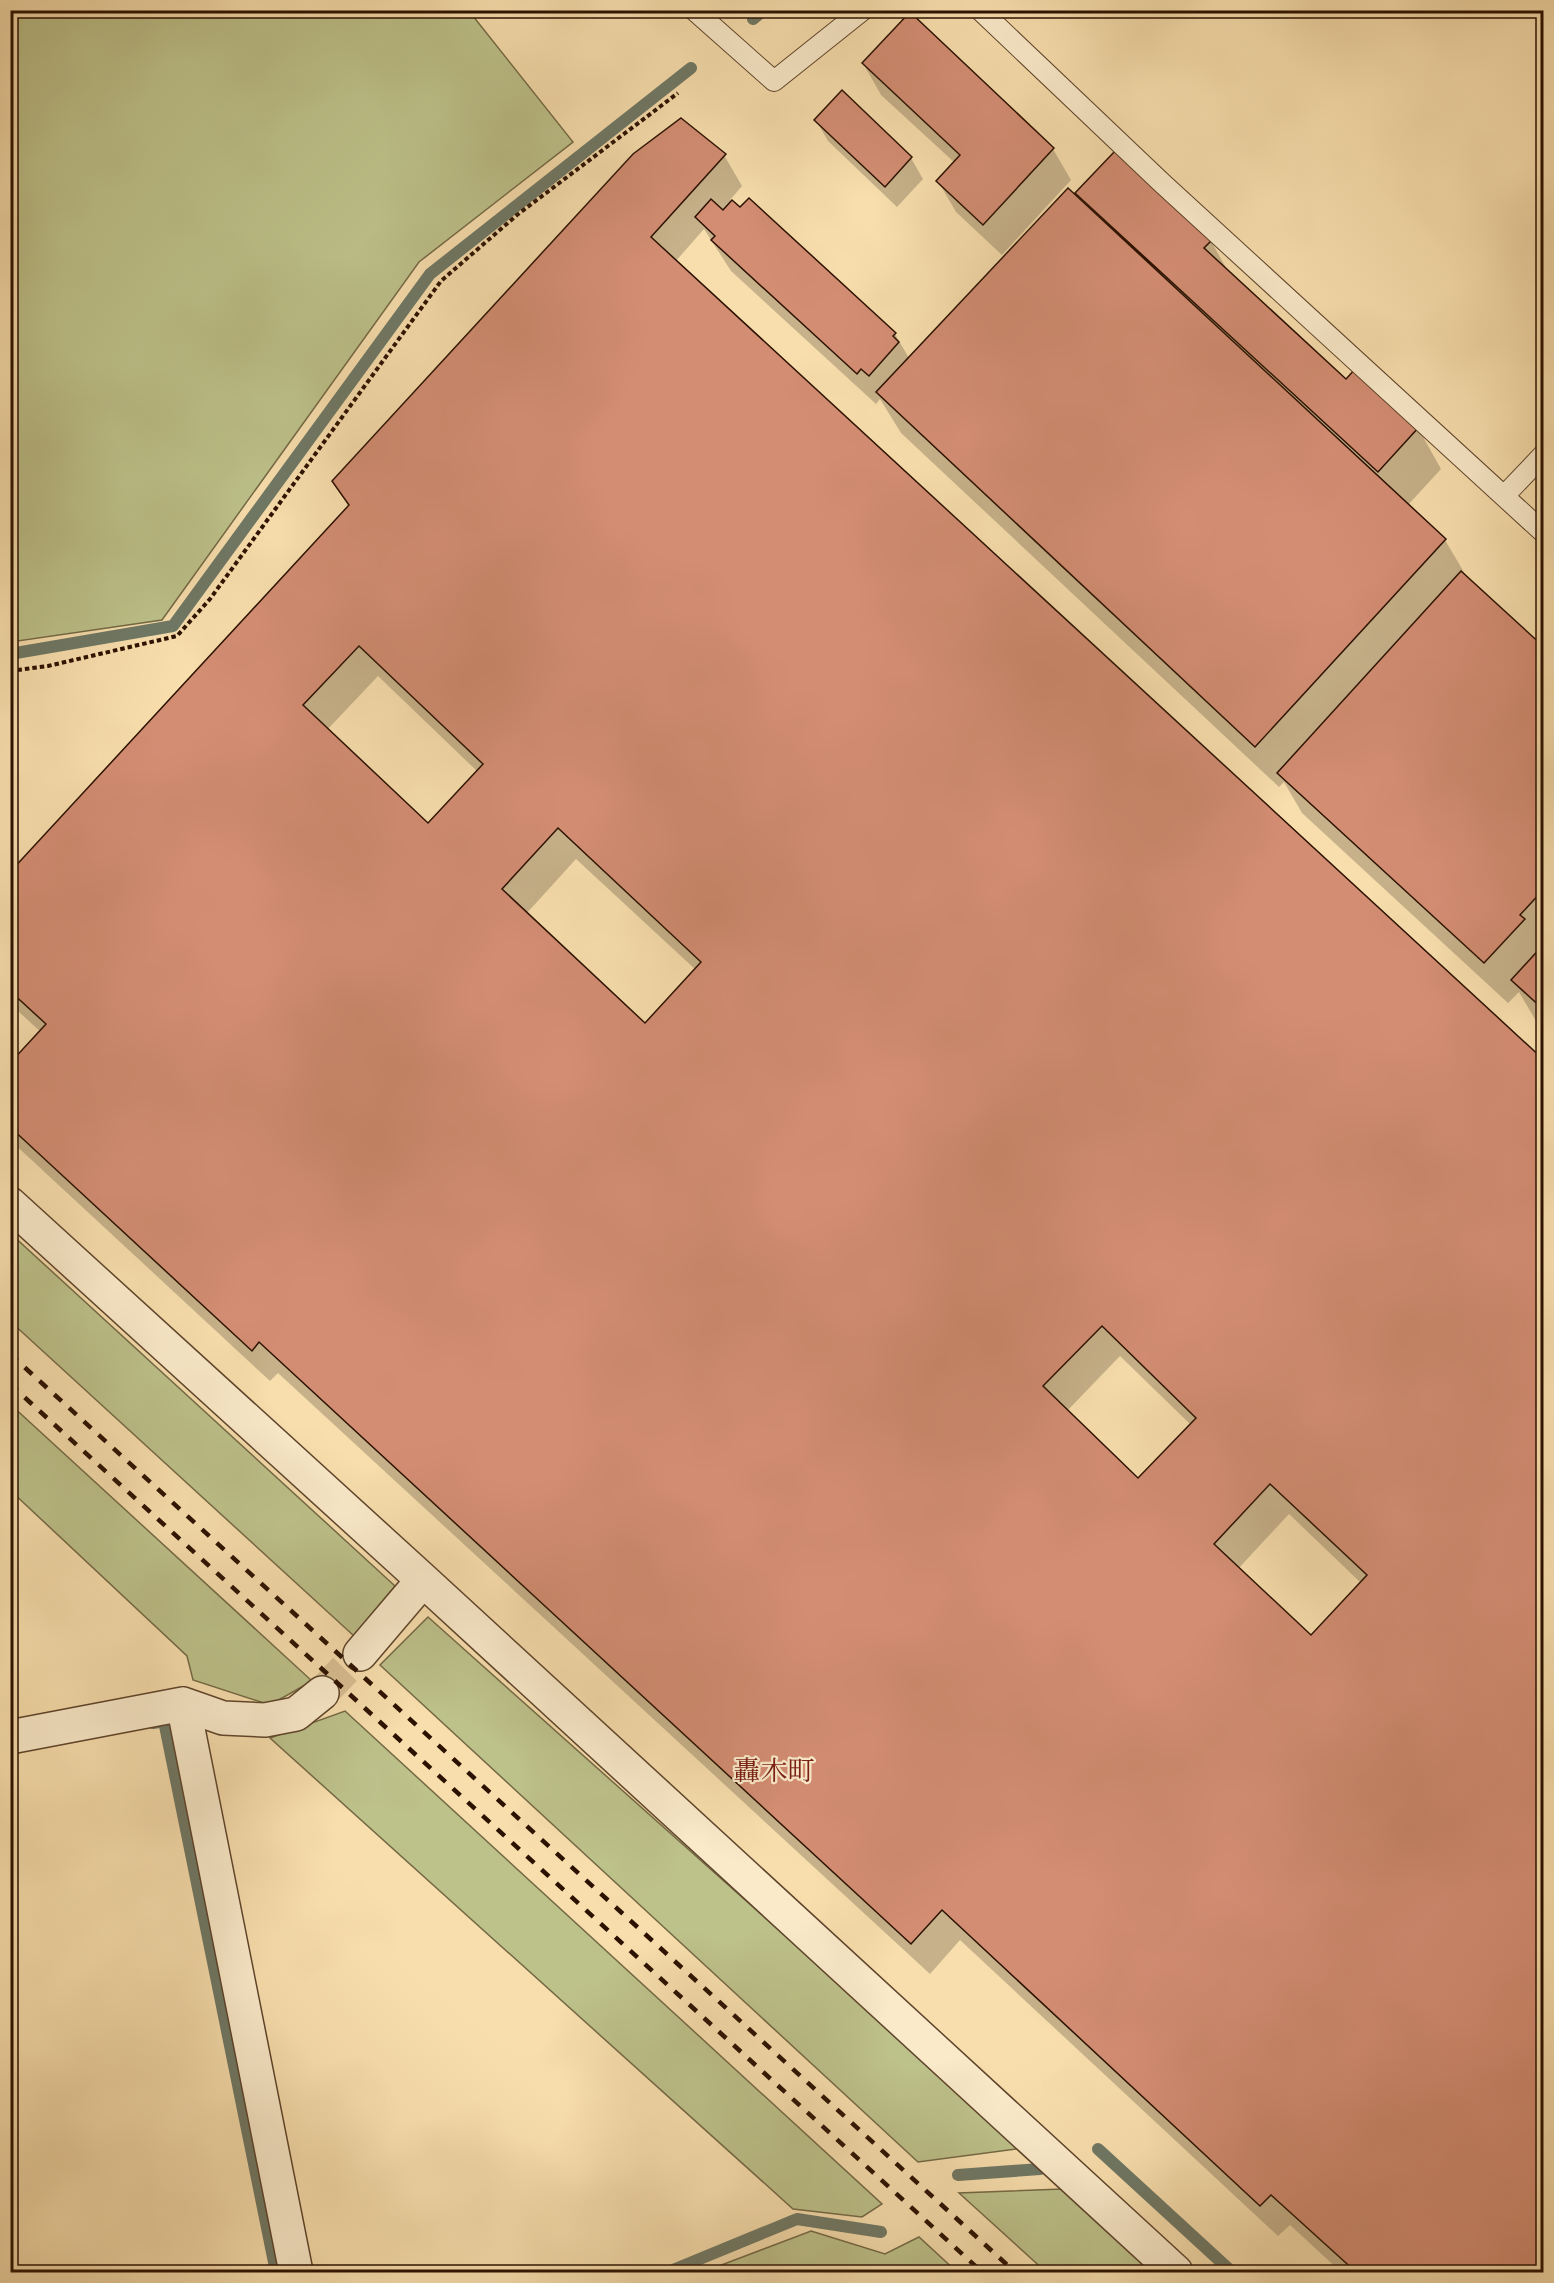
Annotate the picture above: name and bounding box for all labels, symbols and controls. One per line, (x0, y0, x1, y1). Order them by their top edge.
district label: 轟木町 (734, 1754, 815, 1787)

